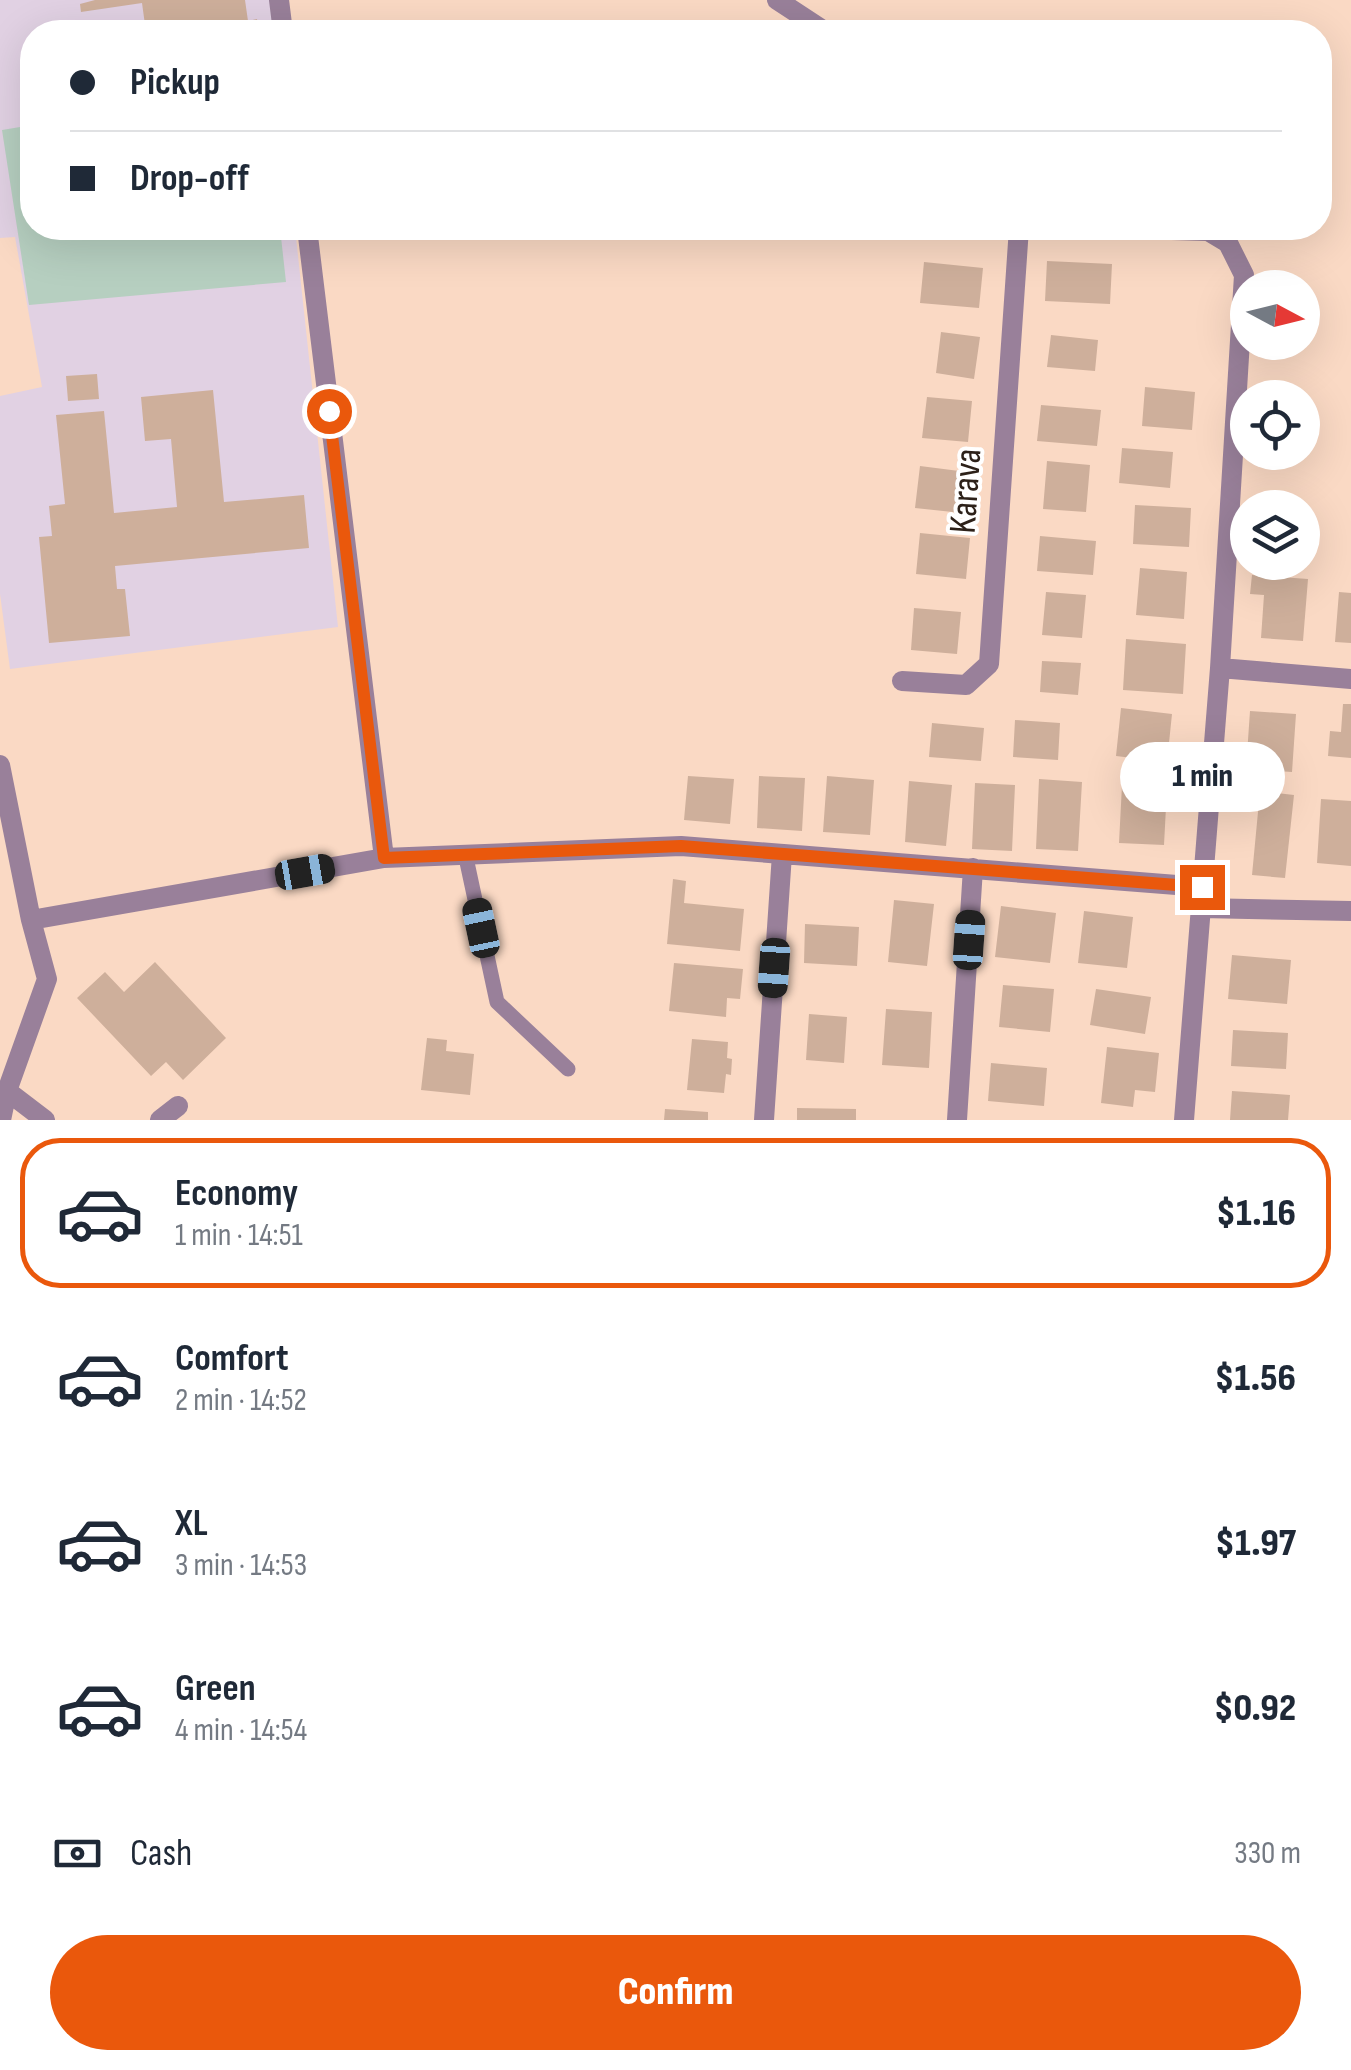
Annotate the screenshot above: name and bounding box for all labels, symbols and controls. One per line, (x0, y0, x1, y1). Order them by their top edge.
text: Pickup (130, 60, 220, 105)
text: Drop-off (130, 156, 249, 201)
north arrow (1230, 270, 1320, 360)
map controls (1230, 270, 1320, 580)
button: locate (1230, 380, 1320, 470)
route start (307, 389, 352, 434)
street label: Karava (941, 447, 991, 535)
button: layers (1230, 490, 1320, 580)
callout: 1 min (1120, 742, 1284, 812)
text: 1 min (1172, 757, 1233, 796)
car (273, 852, 337, 892)
route end (1180, 865, 1225, 910)
car (460, 896, 502, 960)
car (952, 909, 986, 971)
car (757, 937, 791, 999)
icon: car (55, 1168, 145, 1258)
text: Economy (175, 1171, 298, 1216)
text: $1.16 (1216, 1191, 1296, 1236)
text: 1 min · 14:51 (175, 1216, 303, 1255)
icon: car (55, 1333, 145, 1423)
text: Comfort (175, 1336, 289, 1381)
text: $1.56 (1215, 1356, 1296, 1401)
text: 2 min · 14:52 (175, 1381, 307, 1420)
icon: car (55, 1498, 145, 1588)
text: XL (175, 1501, 208, 1546)
text: $1.97 (1215, 1521, 1296, 1566)
text: 3 min · 14:53 (175, 1546, 307, 1585)
icon: car (55, 1663, 145, 1753)
text: Green (175, 1666, 256, 1711)
text: $0.92 (1214, 1686, 1296, 1731)
text: 4 min · 14:54 (175, 1711, 307, 1750)
icon: cash (50, 1826, 105, 1881)
text: Cash (130, 1831, 192, 1876)
text: 330 m (1234, 1834, 1301, 1873)
button: Confirm (50, 1935, 1301, 2050)

